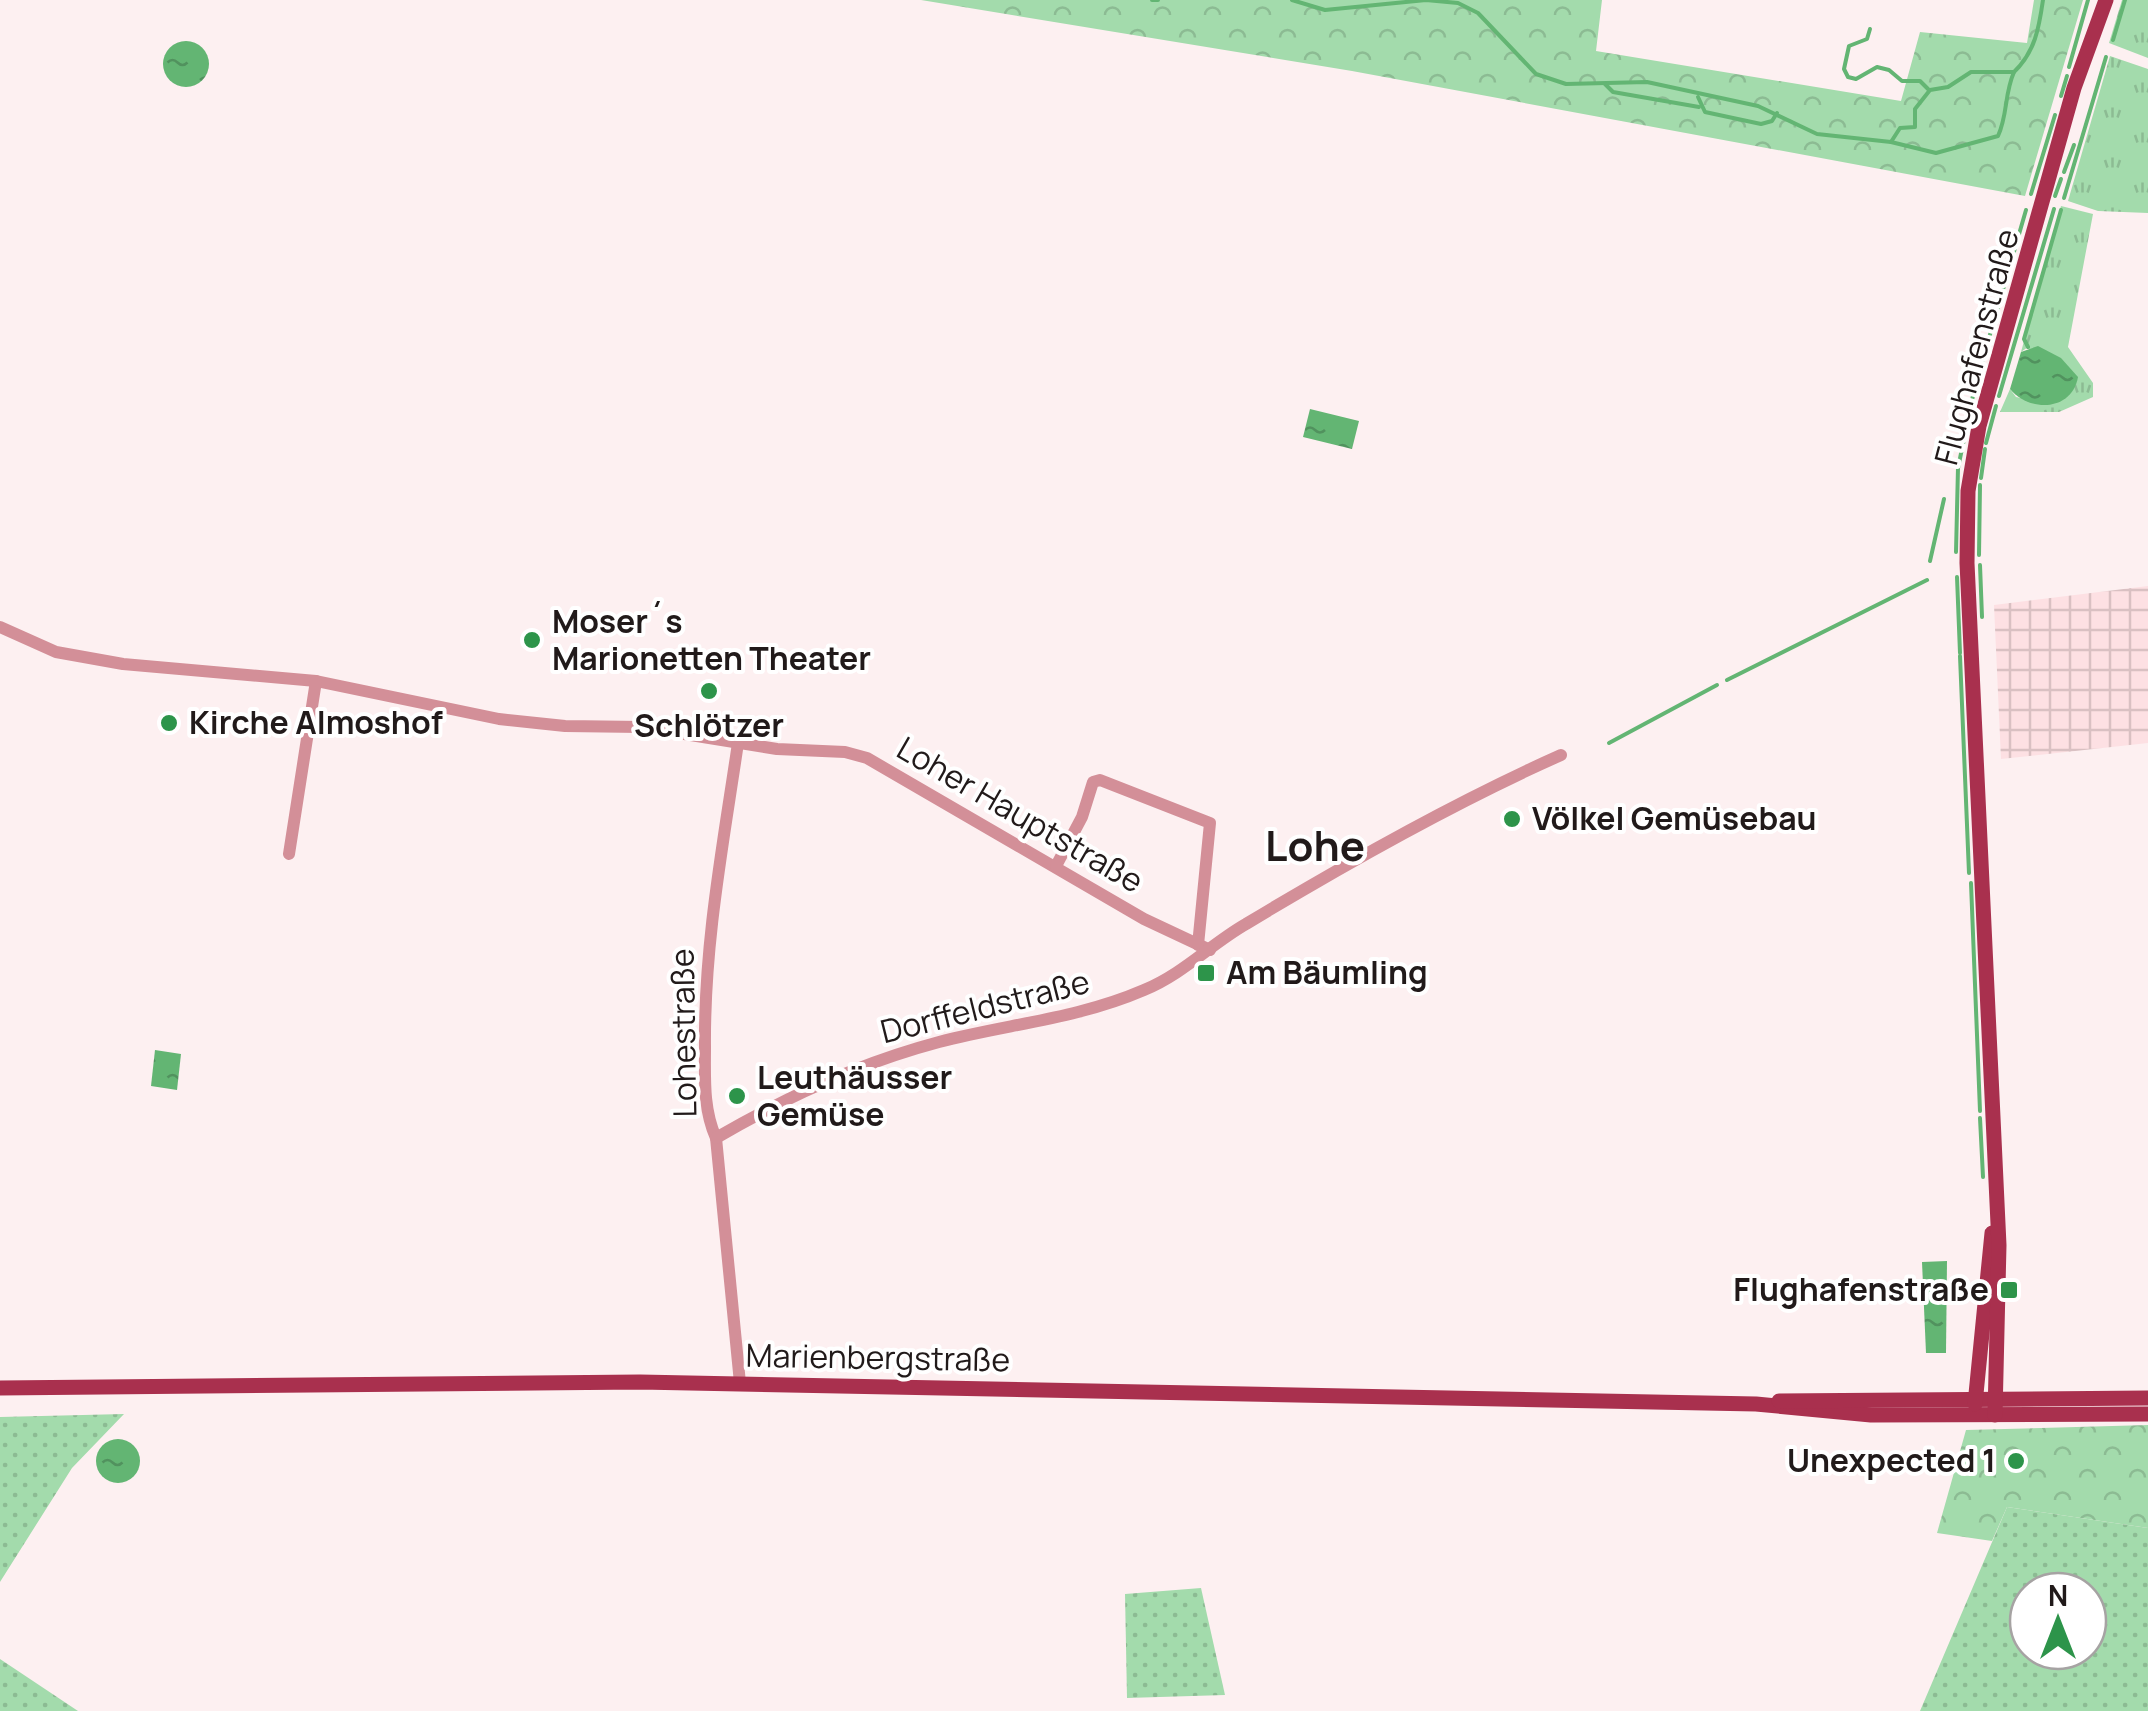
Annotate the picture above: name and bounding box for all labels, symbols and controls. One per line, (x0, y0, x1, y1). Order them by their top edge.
street label: Flughafenstraße (1923, 224, 2029, 470)
place label: Moser´s Marionetten Theater (552, 599, 871, 680)
marker: Moser´s Marionetten Theater (521, 629, 543, 651)
marker: Schlötzer (698, 680, 720, 702)
place label: Kirche Almoshof (189, 700, 443, 744)
place label: Schlötzer (634, 703, 784, 747)
marker: Kirche Almoshof (158, 712, 180, 734)
street label: Loher Hauptstraße (889, 726, 1152, 903)
place label: Völkel Gemüsebau (1532, 796, 1817, 840)
marker: Völkel Gemüsebau (1501, 808, 1523, 830)
district label: Lohe (1265, 816, 1365, 874)
street label: Lohestraße (660, 948, 706, 1118)
place label: Am Bäumling (1226, 950, 1428, 994)
street label: Dorffeldstraße (876, 959, 1094, 1053)
marker: Am Bäumling (1195, 962, 1217, 984)
place label: Leuthäusser Gemüse (757, 1055, 952, 1136)
marker: Leuthäusser Gemüse (726, 1085, 748, 1107)
place label: Flughafenstraße (1733, 1267, 1989, 1311)
marker: Flughafenstraße (1998, 1279, 2020, 1301)
street label: Marienbergstraße (745, 1333, 1011, 1381)
place label: Unexpected 1 (1787, 1438, 1996, 1482)
marker: Unexpected 1 (2005, 1450, 2027, 1472)
north arrow (2008, 1571, 2108, 1671)
text: N (2048, 1576, 2068, 1614)

